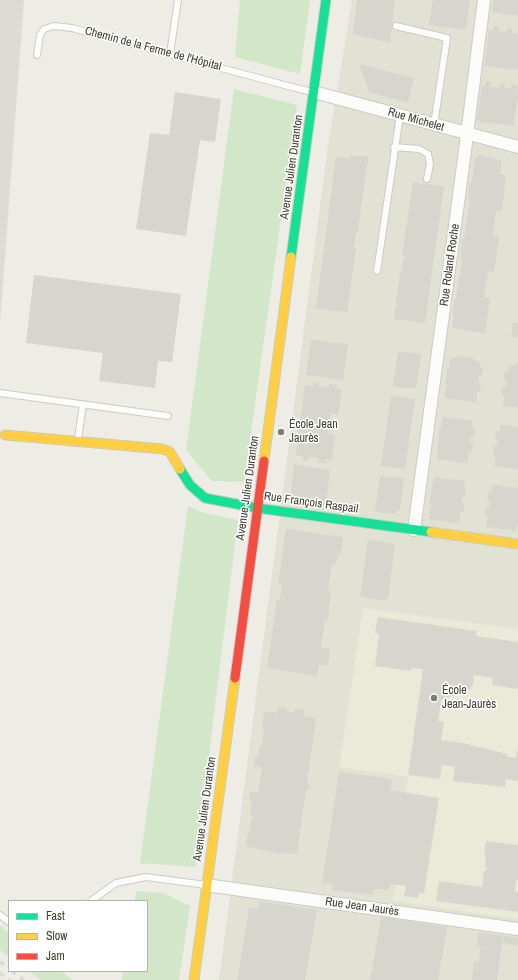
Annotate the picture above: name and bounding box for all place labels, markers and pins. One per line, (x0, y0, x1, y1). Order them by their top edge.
place label: École Jean Jaurès (289, 418, 338, 446)
marker: École Jean Jaurès (276, 427, 286, 437)
place label: École Jean-Jaurès (442, 684, 496, 712)
marker: École Jean-Jaurès (429, 693, 439, 703)

